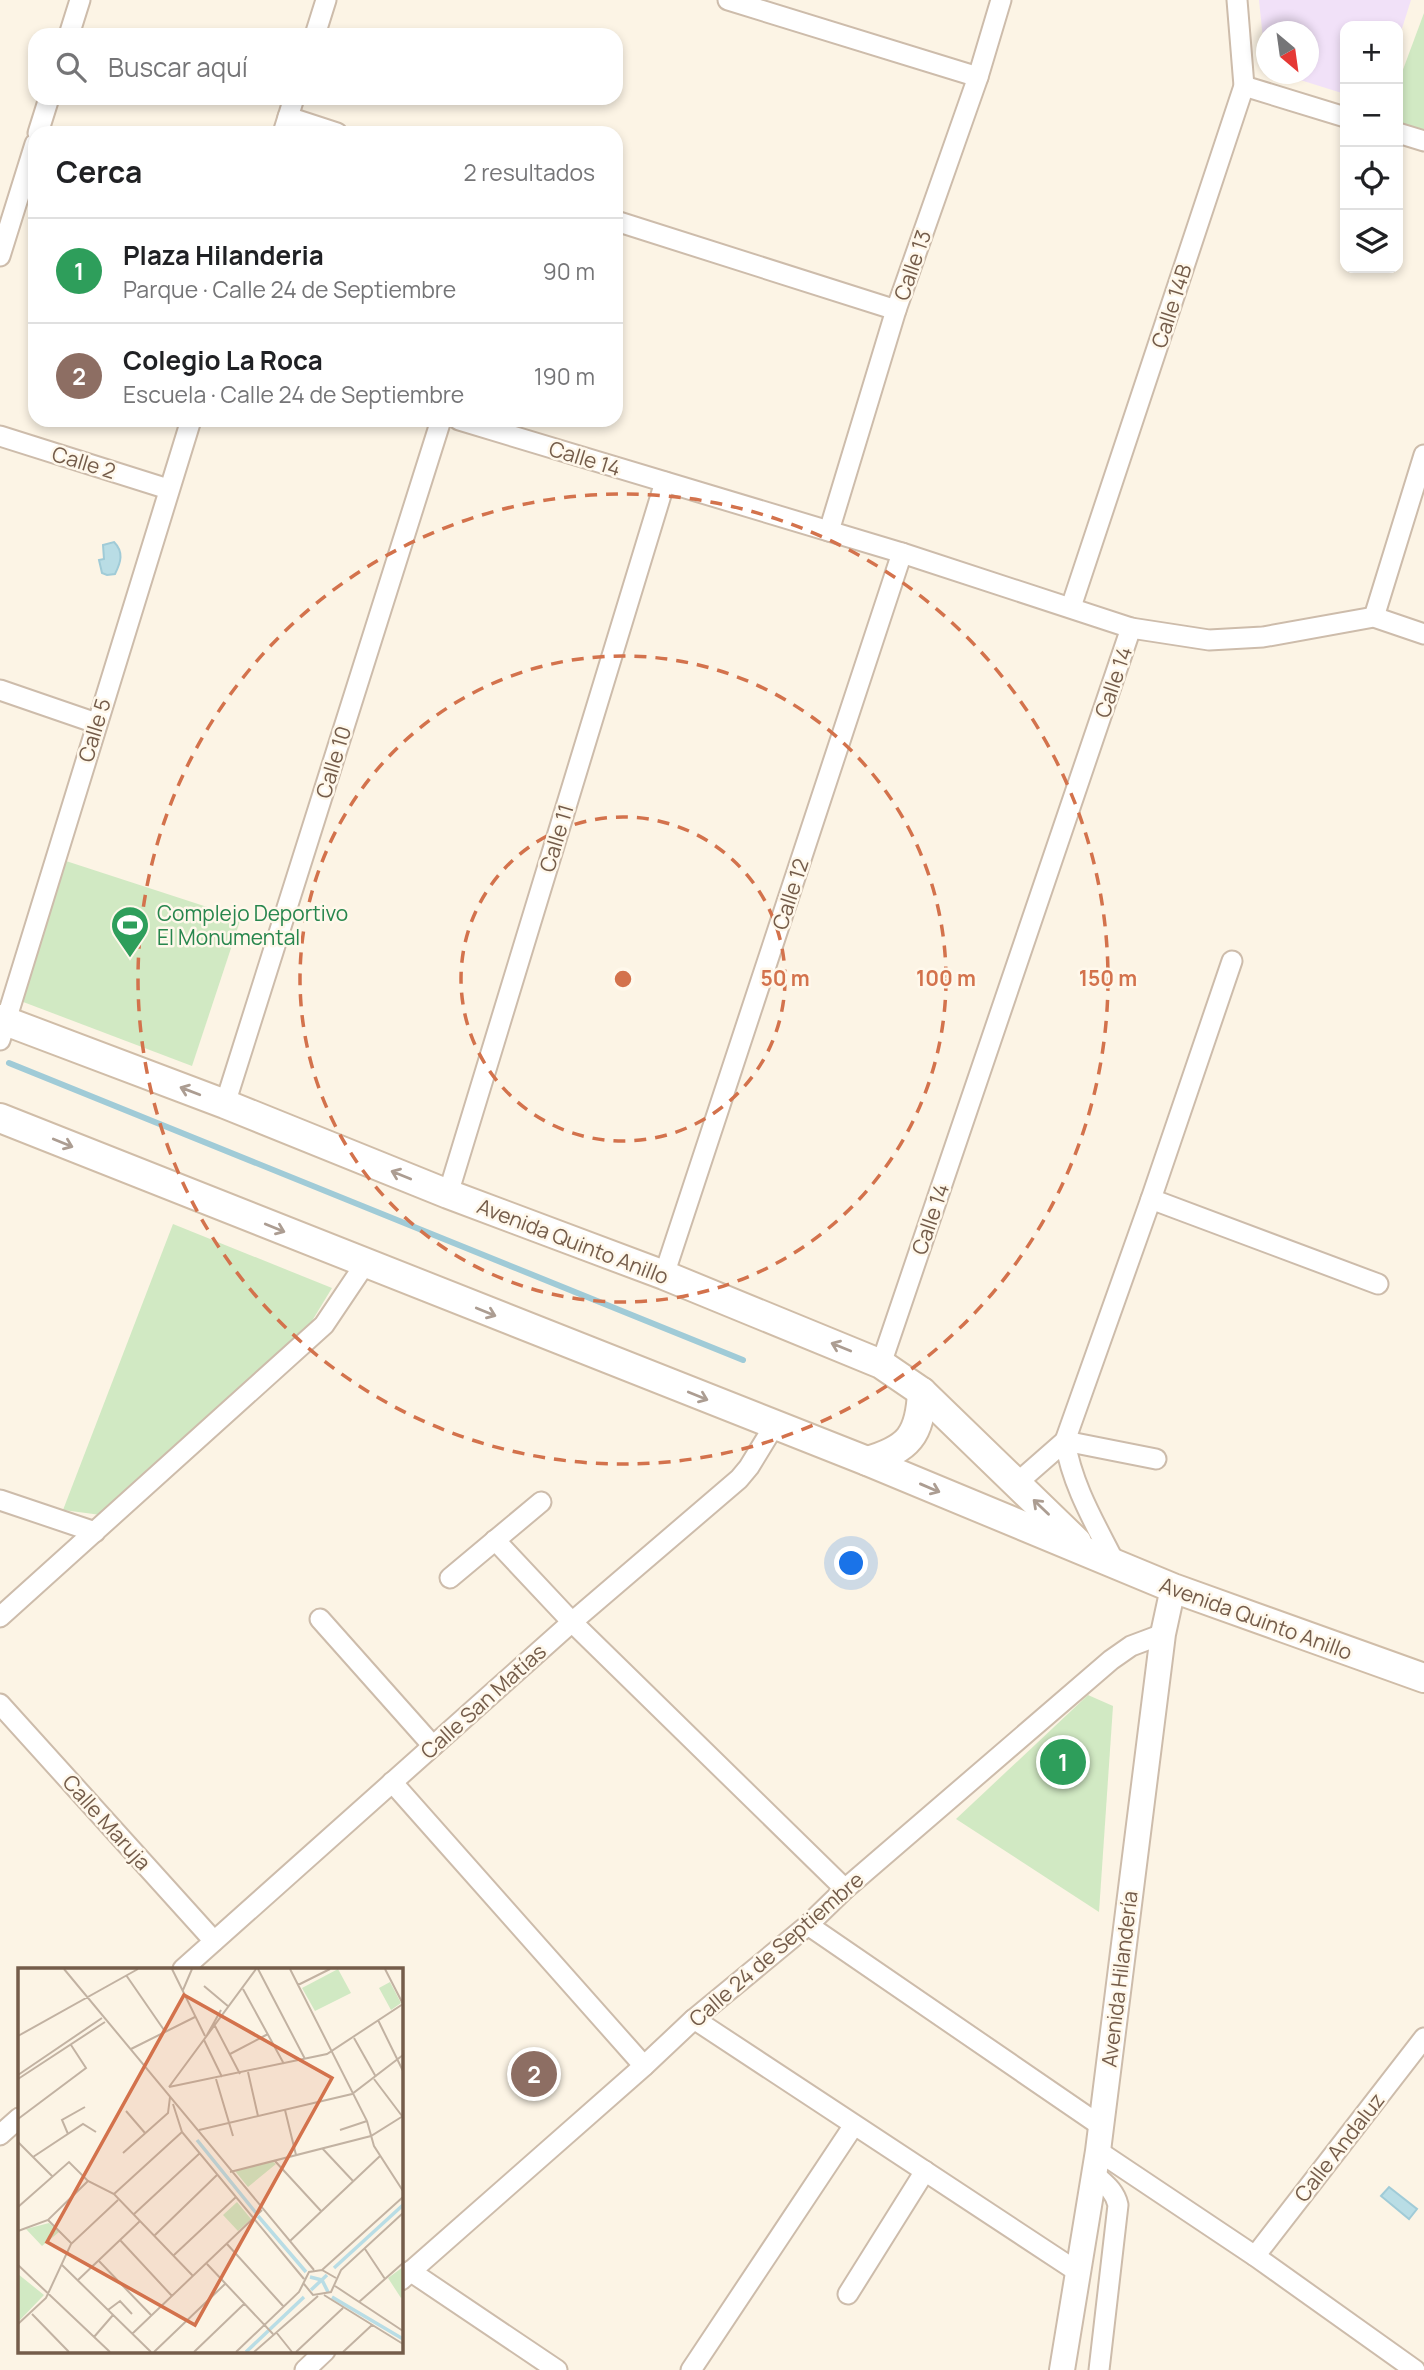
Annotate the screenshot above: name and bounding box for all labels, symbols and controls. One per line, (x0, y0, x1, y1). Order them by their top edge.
north arrow (1256, 21, 1319, 84)
map controls (1340, 21, 1403, 273)
button: + (1340, 21, 1403, 84)
search box (28, 28, 623, 105)
icon: search (52, 48, 90, 86)
text: Buscar aquí (108, 49, 248, 85)
button: − (1340, 84, 1403, 147)
button: locate (1340, 147, 1403, 210)
text: Cerca (56, 151, 142, 192)
text: 2 resultados (463, 156, 595, 188)
button: layers (1340, 210, 1403, 273)
street label: Calle 13 (887, 226, 937, 304)
text: Plaza Hilanderia (123, 237, 324, 273)
text: 1 (74, 255, 84, 287)
text: 90 m (543, 255, 595, 287)
street label: Calle 14B (1144, 260, 1198, 351)
text: Parque · Calle 24 de Septiembre (123, 273, 456, 305)
text: Colegio La Roca (123, 342, 323, 378)
text: 2 (72, 360, 86, 392)
text: 190 m (534, 360, 595, 392)
text: Escuela · Calle 24 de Septiembre (123, 378, 464, 410)
street label: Calle 14 (546, 434, 624, 482)
street label: Calle 2 (49, 439, 119, 485)
street label: Calle 14 (1088, 643, 1138, 721)
street label: Calle 5 (71, 695, 117, 765)
street label: Calle 10 (309, 723, 357, 801)
street label: Calle 11 (532, 801, 580, 875)
street label: Calle 12 (765, 855, 815, 933)
place label: Complejo Deportivo El Monumental (157, 899, 348, 951)
sports icon: Complejo Deportivo El Monumental (109, 904, 151, 959)
text: 50 m (760, 964, 810, 992)
text: 100 m (916, 964, 976, 992)
text: 150 m (1079, 964, 1137, 992)
centre of rings (611, 967, 635, 991)
one-way arrow (180, 1083, 201, 1096)
one-way arrow (52, 1138, 74, 1151)
one-way arrow (391, 1168, 413, 1181)
street label: Calle 14 (905, 1180, 955, 1258)
street label: Avenida Quinto Anillo (473, 1192, 673, 1290)
one-way arrow (263, 1222, 285, 1235)
one-way arrow (475, 1306, 497, 1319)
one-way arrow (831, 1340, 853, 1353)
one-way arrow (686, 1390, 708, 1403)
one-way arrow (919, 1482, 941, 1495)
one-way arrow (1033, 1498, 1050, 1515)
your location (834, 1546, 868, 1580)
street label: Avenida Quinto Anillo (1156, 1570, 1356, 1666)
street label: Calle San Matías (414, 1637, 552, 1765)
pin: 1 (1040, 1736, 1086, 1788)
street label: Calle Maruja (57, 1768, 157, 1876)
street label: Calle 24 de Septiembre (683, 1865, 869, 2033)
street label: Avenida Hilandería (1094, 1889, 1144, 2069)
inset map (18, 1968, 402, 2352)
pin: 2 (511, 2048, 557, 2100)
street label: Calle Andaluz (1288, 2087, 1390, 2207)

